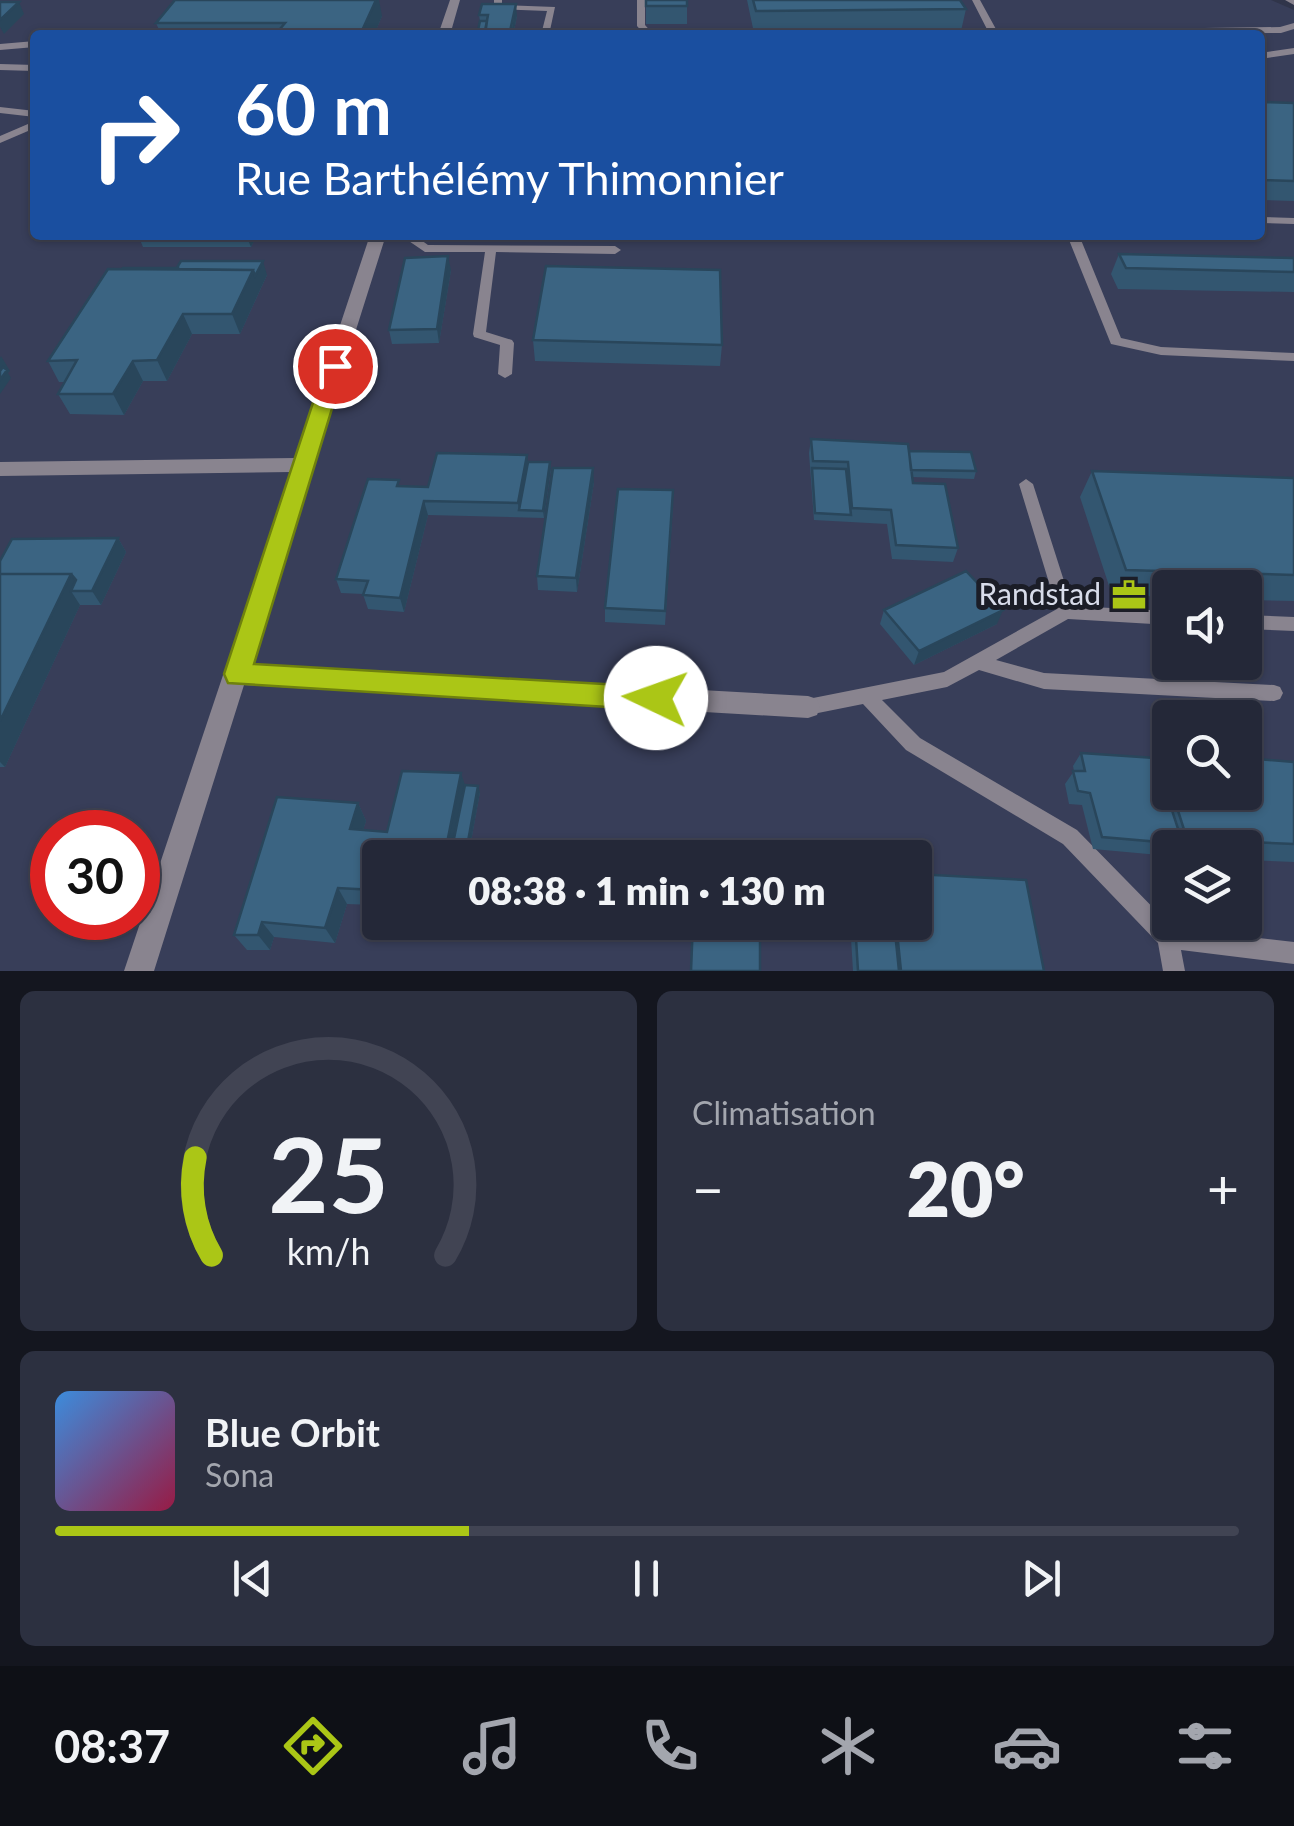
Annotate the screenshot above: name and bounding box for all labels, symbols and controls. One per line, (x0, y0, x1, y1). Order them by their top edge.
text: 60 m (235, 66, 392, 150)
icon: right (70, 70, 200, 200)
text: Rue Barthélémy Thimonnier (235, 151, 784, 205)
pin (293, 324, 378, 409)
icon: arrive (308, 339, 363, 394)
map controls (1152, 570, 1262, 940)
button: sound (1152, 570, 1262, 680)
place label: Randstad (979, 575, 1101, 611)
office icon: Randstad (1110, 576, 1148, 614)
position arrow (604, 646, 708, 750)
button: search (1152, 700, 1262, 810)
speed limit sign: 30 (30, 810, 160, 940)
button: layers (1152, 830, 1262, 940)
text: 08:38 · 1 min · 130 m (468, 867, 826, 913)
text: Climatisation (692, 1093, 876, 1132)
text: 25 (268, 1110, 389, 1235)
text: 20° (906, 1143, 1025, 1233)
text: − (692, 1155, 724, 1221)
text: + (1207, 1155, 1239, 1221)
text: km/h (287, 1230, 370, 1273)
text: Blue Orbit (205, 1409, 380, 1455)
text: Sona (205, 1455, 274, 1494)
icon: previous (225, 1551, 280, 1606)
icon: pause (619, 1551, 674, 1606)
icon: next (1014, 1551, 1069, 1606)
icon: directions (278, 1711, 348, 1781)
icon: music (457, 1711, 527, 1781)
icon: phone (635, 1711, 705, 1781)
icon: climate (813, 1711, 883, 1781)
icon: car (992, 1711, 1062, 1781)
icon: filters (1170, 1711, 1240, 1781)
text: 08:37 (54, 1719, 170, 1773)

